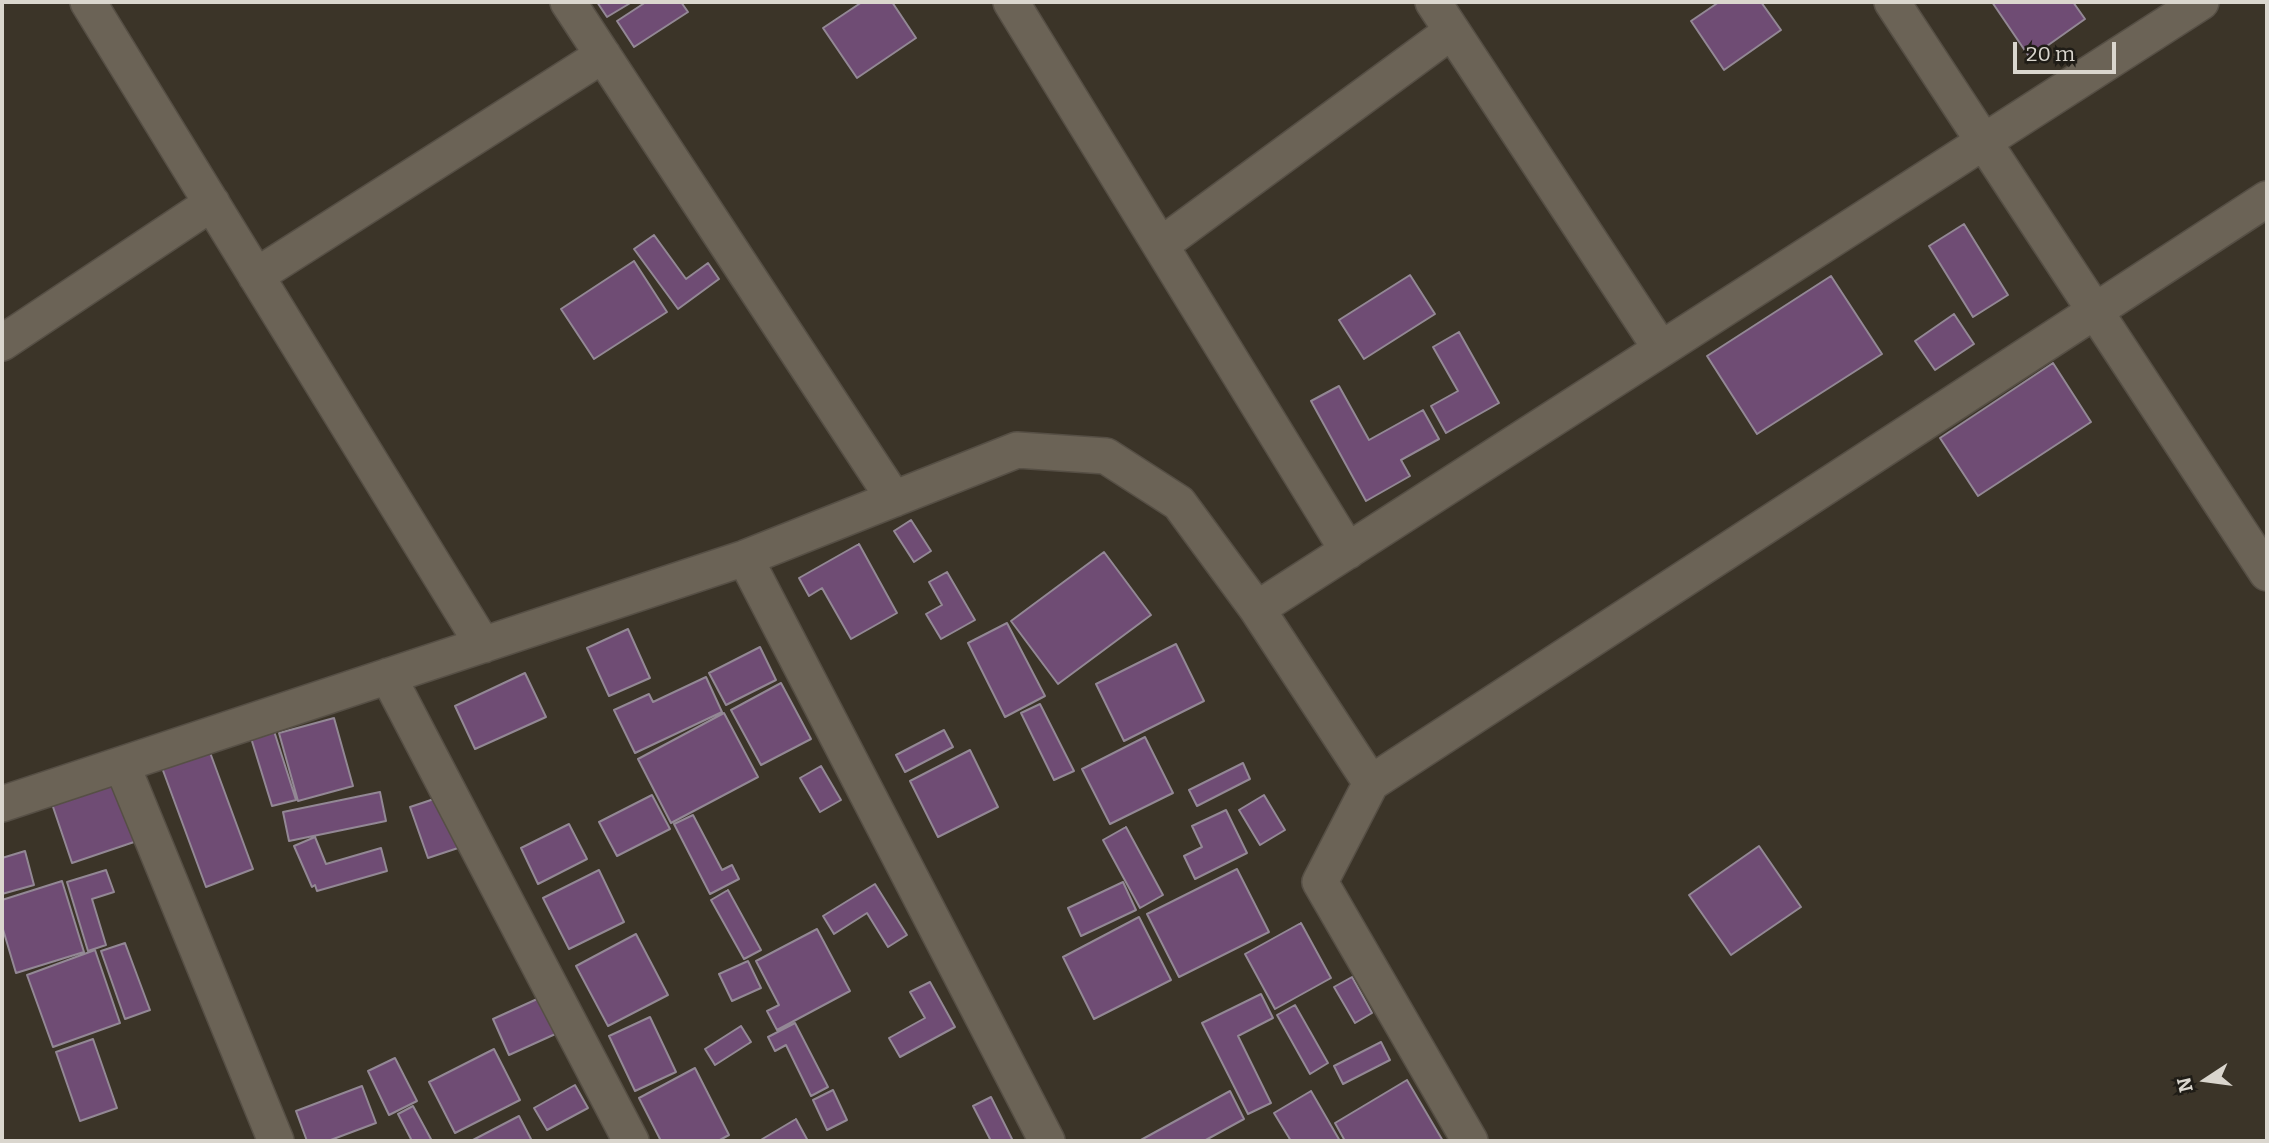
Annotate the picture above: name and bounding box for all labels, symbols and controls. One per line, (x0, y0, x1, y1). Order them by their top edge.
scale bar (2017, 28, 2120, 72)
text: 20 m (2026, 41, 2075, 67)
north arrow (2171, 1045, 2241, 1115)
text: N (2172, 1075, 2198, 1095)

